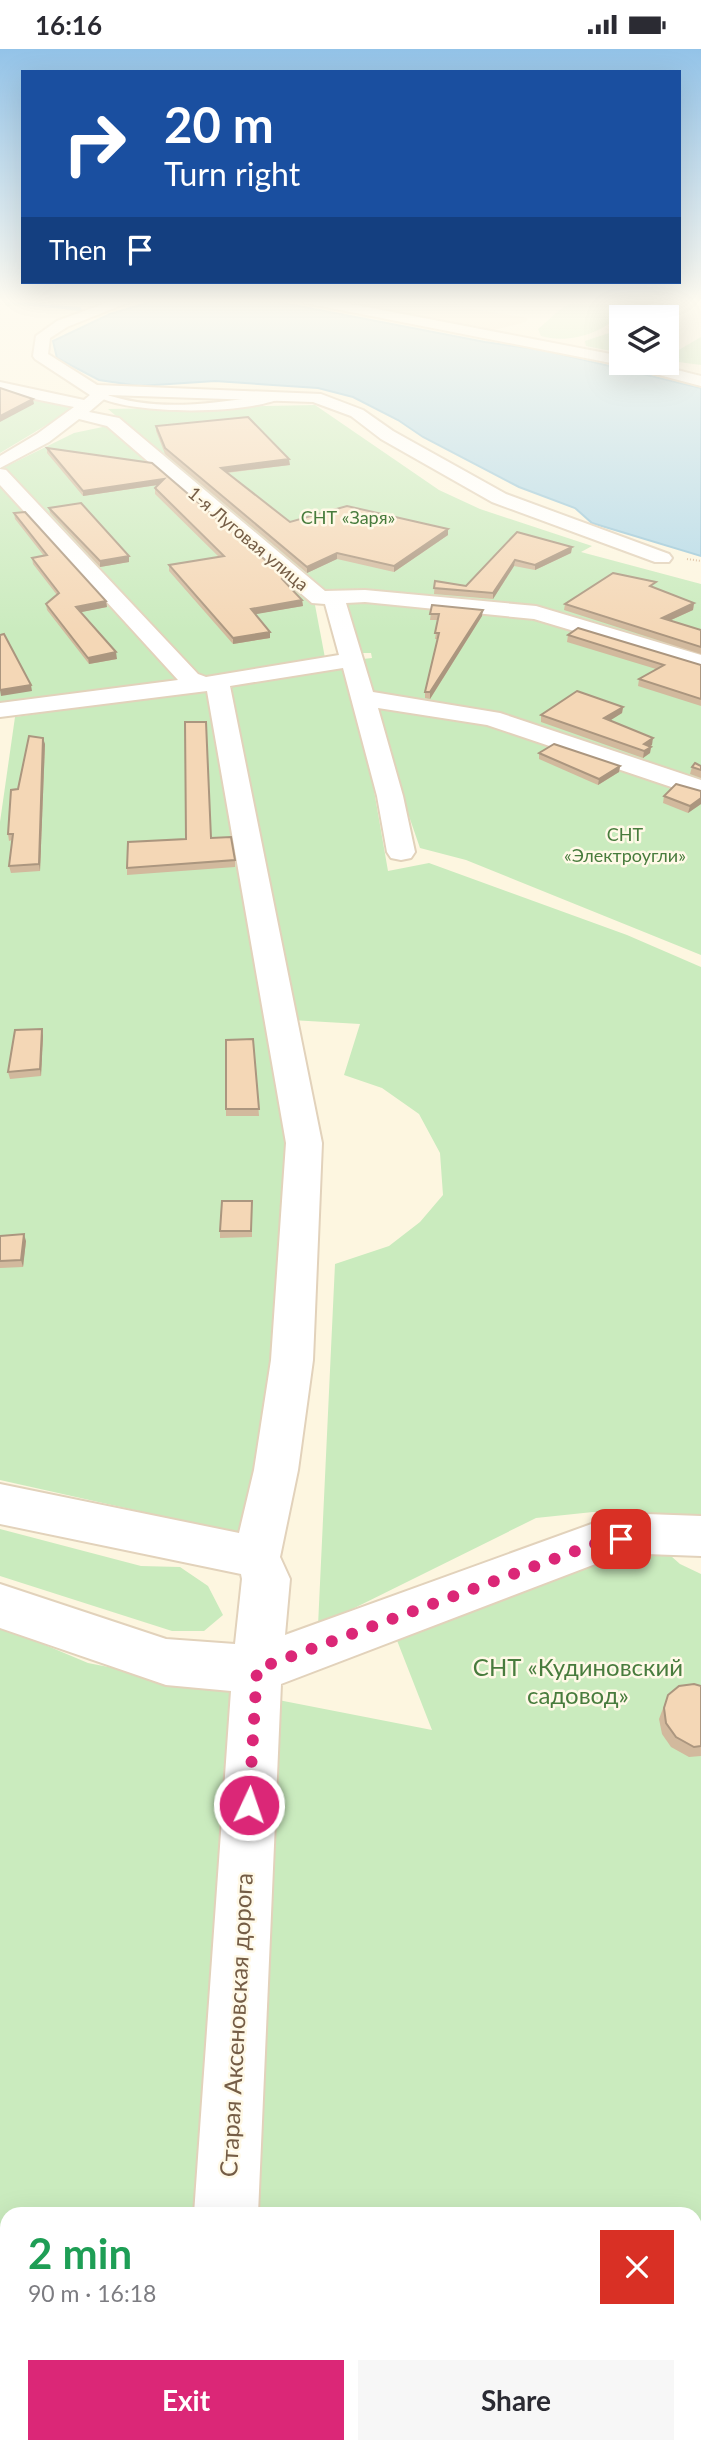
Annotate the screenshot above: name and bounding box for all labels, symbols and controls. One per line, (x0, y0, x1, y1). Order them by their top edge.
text: 16:16 (35, 9, 102, 41)
text: 20 m (164, 95, 274, 153)
icon: right (49, 98, 140, 189)
text: Turn right (164, 154, 300, 193)
icon: arrive (121, 231, 159, 269)
text: Then (49, 234, 107, 266)
map controls (609, 305, 679, 375)
button: layers (609, 305, 679, 375)
street label: 1-я Луговая улица (184, 481, 313, 595)
park label: СНТ «Заря» (301, 506, 395, 528)
park label: СНТ «Электроугли» (564, 823, 686, 866)
pin (591, 1509, 651, 1569)
icon: arrive (602, 1520, 640, 1558)
park label: СНТ «Кудиновский садовод» (473, 1652, 683, 1709)
position arrow (212, 1768, 286, 1842)
street label: Старая Аксеновская дорога (213, 1872, 258, 2178)
text: 2 min (28, 2228, 132, 2278)
button: close (600, 2230, 674, 2304)
text: 90 m · 16:18 (28, 2279, 156, 2307)
button: Exit (28, 2360, 344, 2440)
button: Share (358, 2360, 674, 2440)

